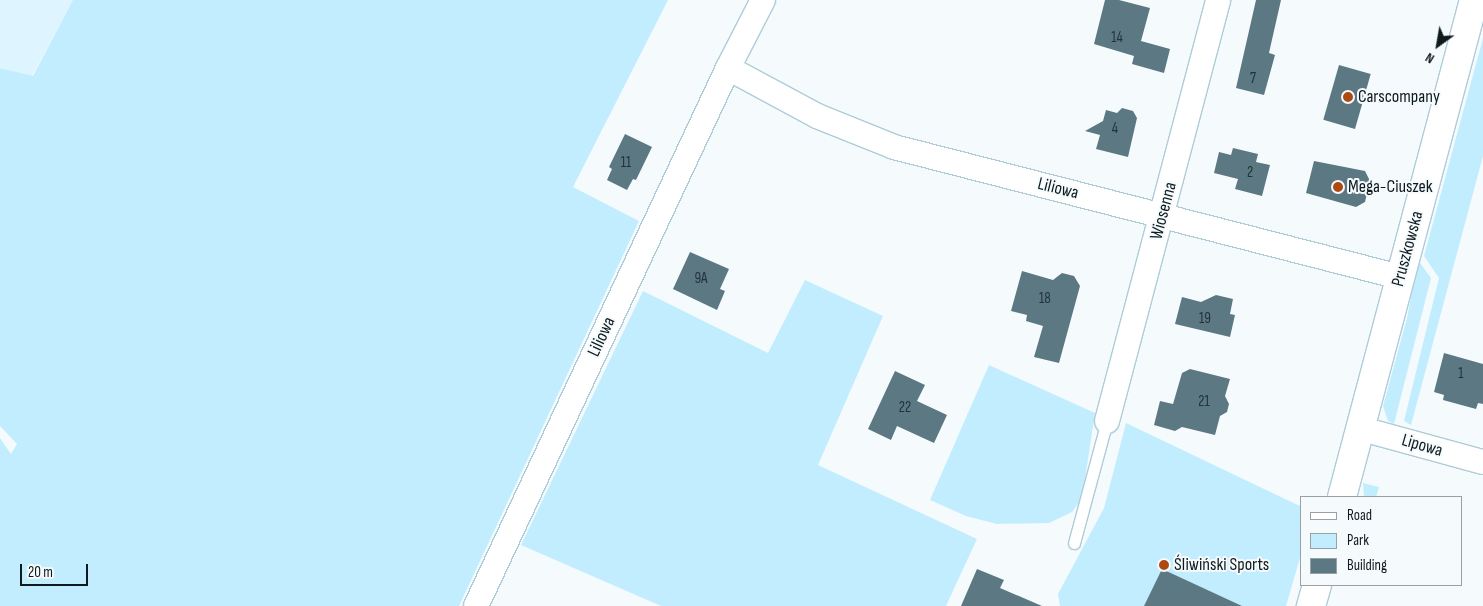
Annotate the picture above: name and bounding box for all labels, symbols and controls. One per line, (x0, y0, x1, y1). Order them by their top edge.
north arrow (1413, 20, 1463, 70)
house number: 14 (1111, 29, 1123, 47)
text: N (1422, 49, 1437, 67)
house number: 7 (1250, 70, 1256, 88)
place label: Carscompany (1358, 86, 1440, 108)
marker: Carscompany (1342, 91, 1354, 103)
house number: 4 (1112, 120, 1118, 138)
house number: 11 (621, 154, 631, 172)
house number: 2 (1247, 164, 1253, 182)
street label: Liliowa (1035, 174, 1081, 204)
place label: Mega-Ciuszek (1348, 176, 1433, 198)
street label: Wiosenna (1146, 180, 1182, 242)
marker: Mega-Ciuszek (1332, 181, 1344, 193)
street label: Pruszkowska (1388, 209, 1428, 289)
house number: 9A (694, 270, 708, 288)
house number: 18 (1039, 290, 1051, 308)
house number: 19 (1199, 310, 1211, 328)
street label: Liliowa (583, 314, 621, 360)
house number: 1 (1458, 365, 1464, 383)
house number: 21 (1198, 393, 1210, 411)
house number: 22 (899, 399, 911, 417)
street label: Lipowa (1399, 430, 1445, 462)
legend (1300, 496, 1463, 586)
text: Road (1347, 506, 1372, 525)
text: Park (1347, 531, 1369, 550)
scale bar (22, 554, 90, 586)
place label: Śliwiński Sports (1174, 554, 1269, 576)
text: Building (1347, 556, 1387, 575)
marker: Śliwiński Sports (1158, 559, 1170, 571)
text: 20 m (28, 563, 53, 582)

